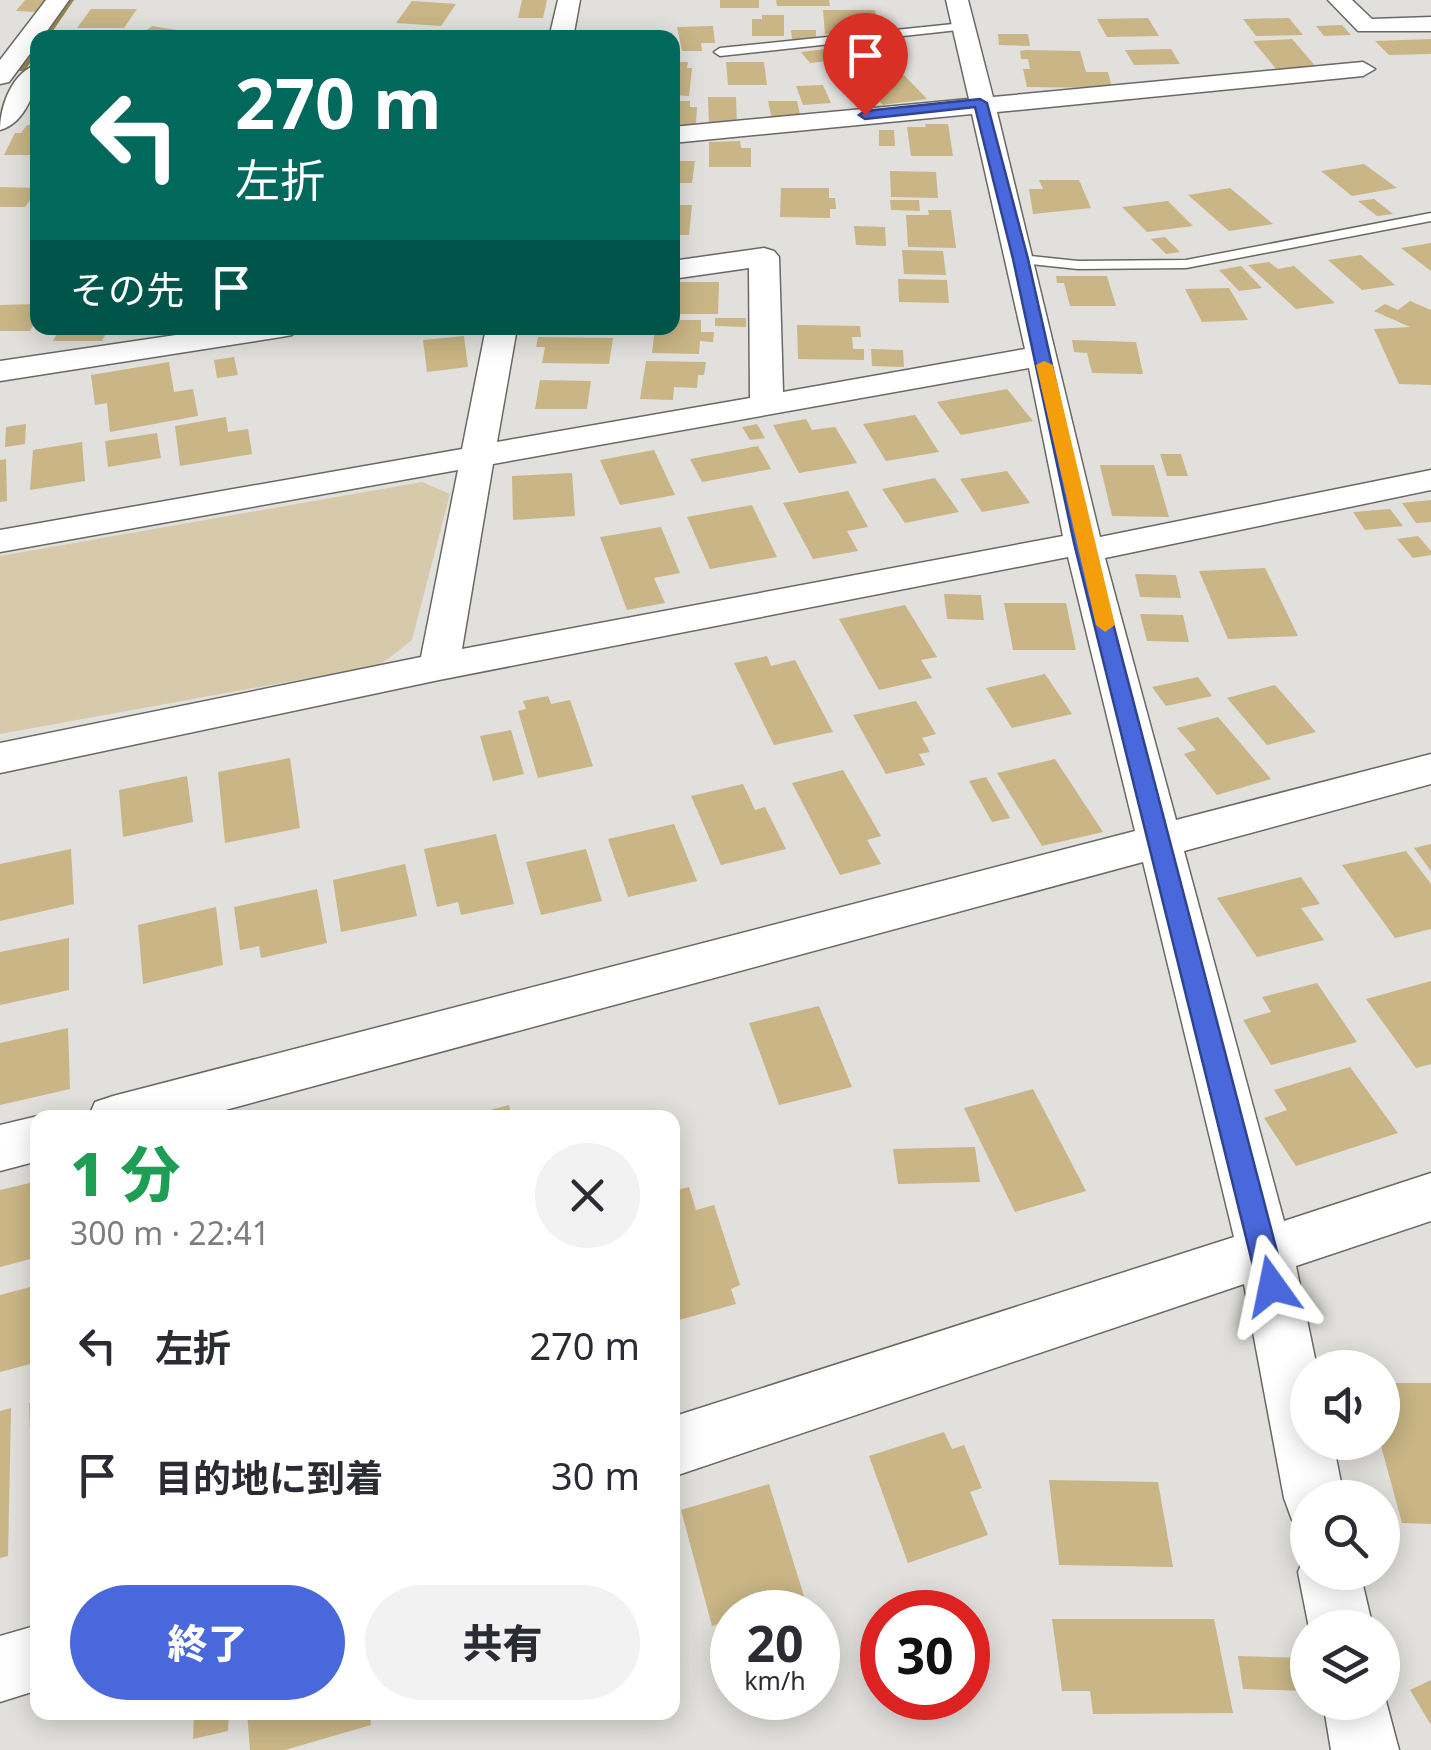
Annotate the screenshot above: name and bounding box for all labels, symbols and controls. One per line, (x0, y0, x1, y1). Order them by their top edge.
pin (823, 13, 908, 116)
icon: arrive (838, 28, 893, 83)
text: 270 m (235, 54, 442, 150)
icon: left (70, 70, 200, 200)
text: 左折 (235, 149, 325, 210)
icon: arrive (204, 260, 259, 315)
text: その先 (70, 263, 184, 315)
text: 1 分 (70, 1132, 180, 1214)
button: close (535, 1143, 640, 1248)
text: 300 m · 22:41 (70, 1211, 270, 1254)
position arrow (1220, 1234, 1324, 1338)
icon: left (70, 1318, 125, 1373)
text: 270 m (529, 1319, 640, 1371)
text: 左折 (155, 1321, 231, 1373)
map controls (1290, 1350, 1400, 1720)
button: sound (1290, 1350, 1400, 1460)
icon: arrive (70, 1448, 125, 1503)
text: 30 m (551, 1449, 640, 1501)
text: 目的地に到着 (155, 1451, 383, 1503)
button: search (1290, 1480, 1400, 1590)
button: 終了 (70, 1585, 345, 1700)
button: 共有 (365, 1585, 640, 1700)
speed limit sign: 30 (860, 1590, 990, 1720)
text: 20 (746, 1609, 804, 1677)
button: layers (1290, 1610, 1400, 1720)
text: km/h (744, 1663, 806, 1697)

